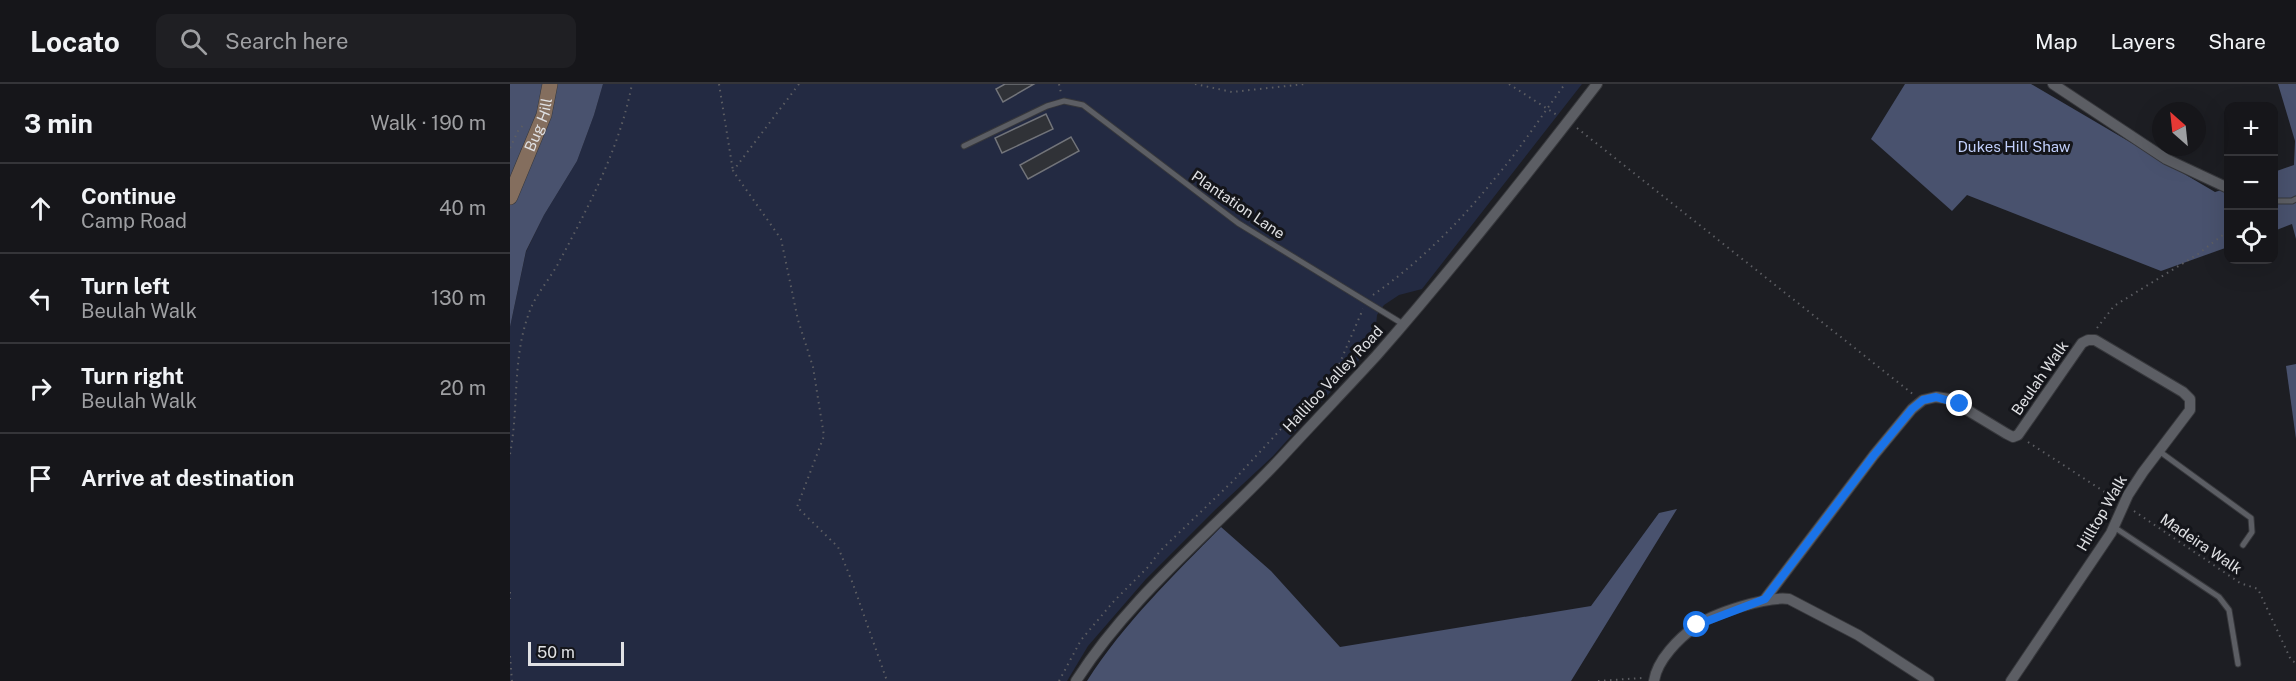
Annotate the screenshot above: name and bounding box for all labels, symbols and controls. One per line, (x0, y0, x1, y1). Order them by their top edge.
search box (156, 14, 576, 68)
text: Locato (30, 25, 120, 58)
icon: search (177, 25, 210, 58)
text: Search here (225, 28, 348, 54)
text: Map (2035, 29, 2078, 54)
text: Layers (2111, 29, 2175, 54)
text: Share (2208, 29, 2266, 54)
street label: Bug Hill (521, 96, 555, 154)
north arrow (2152, 102, 2206, 156)
map controls (2224, 102, 2278, 264)
button: + (2224, 102, 2278, 156)
text: 3 min (24, 108, 93, 139)
text: Walk · 190 m (370, 111, 486, 135)
park label: Dukes Hill Shaw (1957, 138, 2071, 155)
button: − (2224, 156, 2278, 210)
street label: Plantation Lane (1189, 167, 1288, 242)
text: Continue (81, 183, 176, 209)
icon: ahead (24, 192, 57, 225)
text: 40 m (439, 196, 486, 220)
text: Camp Road (81, 209, 187, 233)
button: locate (2224, 210, 2278, 264)
text: Turn left (81, 273, 170, 299)
icon: left (24, 282, 57, 315)
text: 130 m (431, 286, 486, 310)
text: Beulah Walk (81, 299, 197, 323)
street label: Halliloo Valley Road (1279, 322, 1386, 435)
street label: Beulah Walk (2008, 337, 2071, 418)
text: Turn right (81, 363, 184, 389)
icon: right (24, 372, 57, 405)
text: 20 m (440, 376, 486, 400)
text: Beulah Walk (81, 389, 197, 413)
route end (1946, 390, 1972, 416)
icon: arrive (24, 462, 57, 495)
text: Arrive at destination (81, 465, 294, 491)
street label: Hilltop Walk (2073, 472, 2130, 554)
street label: Madeira Walk (2157, 510, 2245, 577)
route start (1683, 611, 1709, 637)
scale bar (528, 639, 624, 666)
text: 50 m (537, 643, 575, 662)

